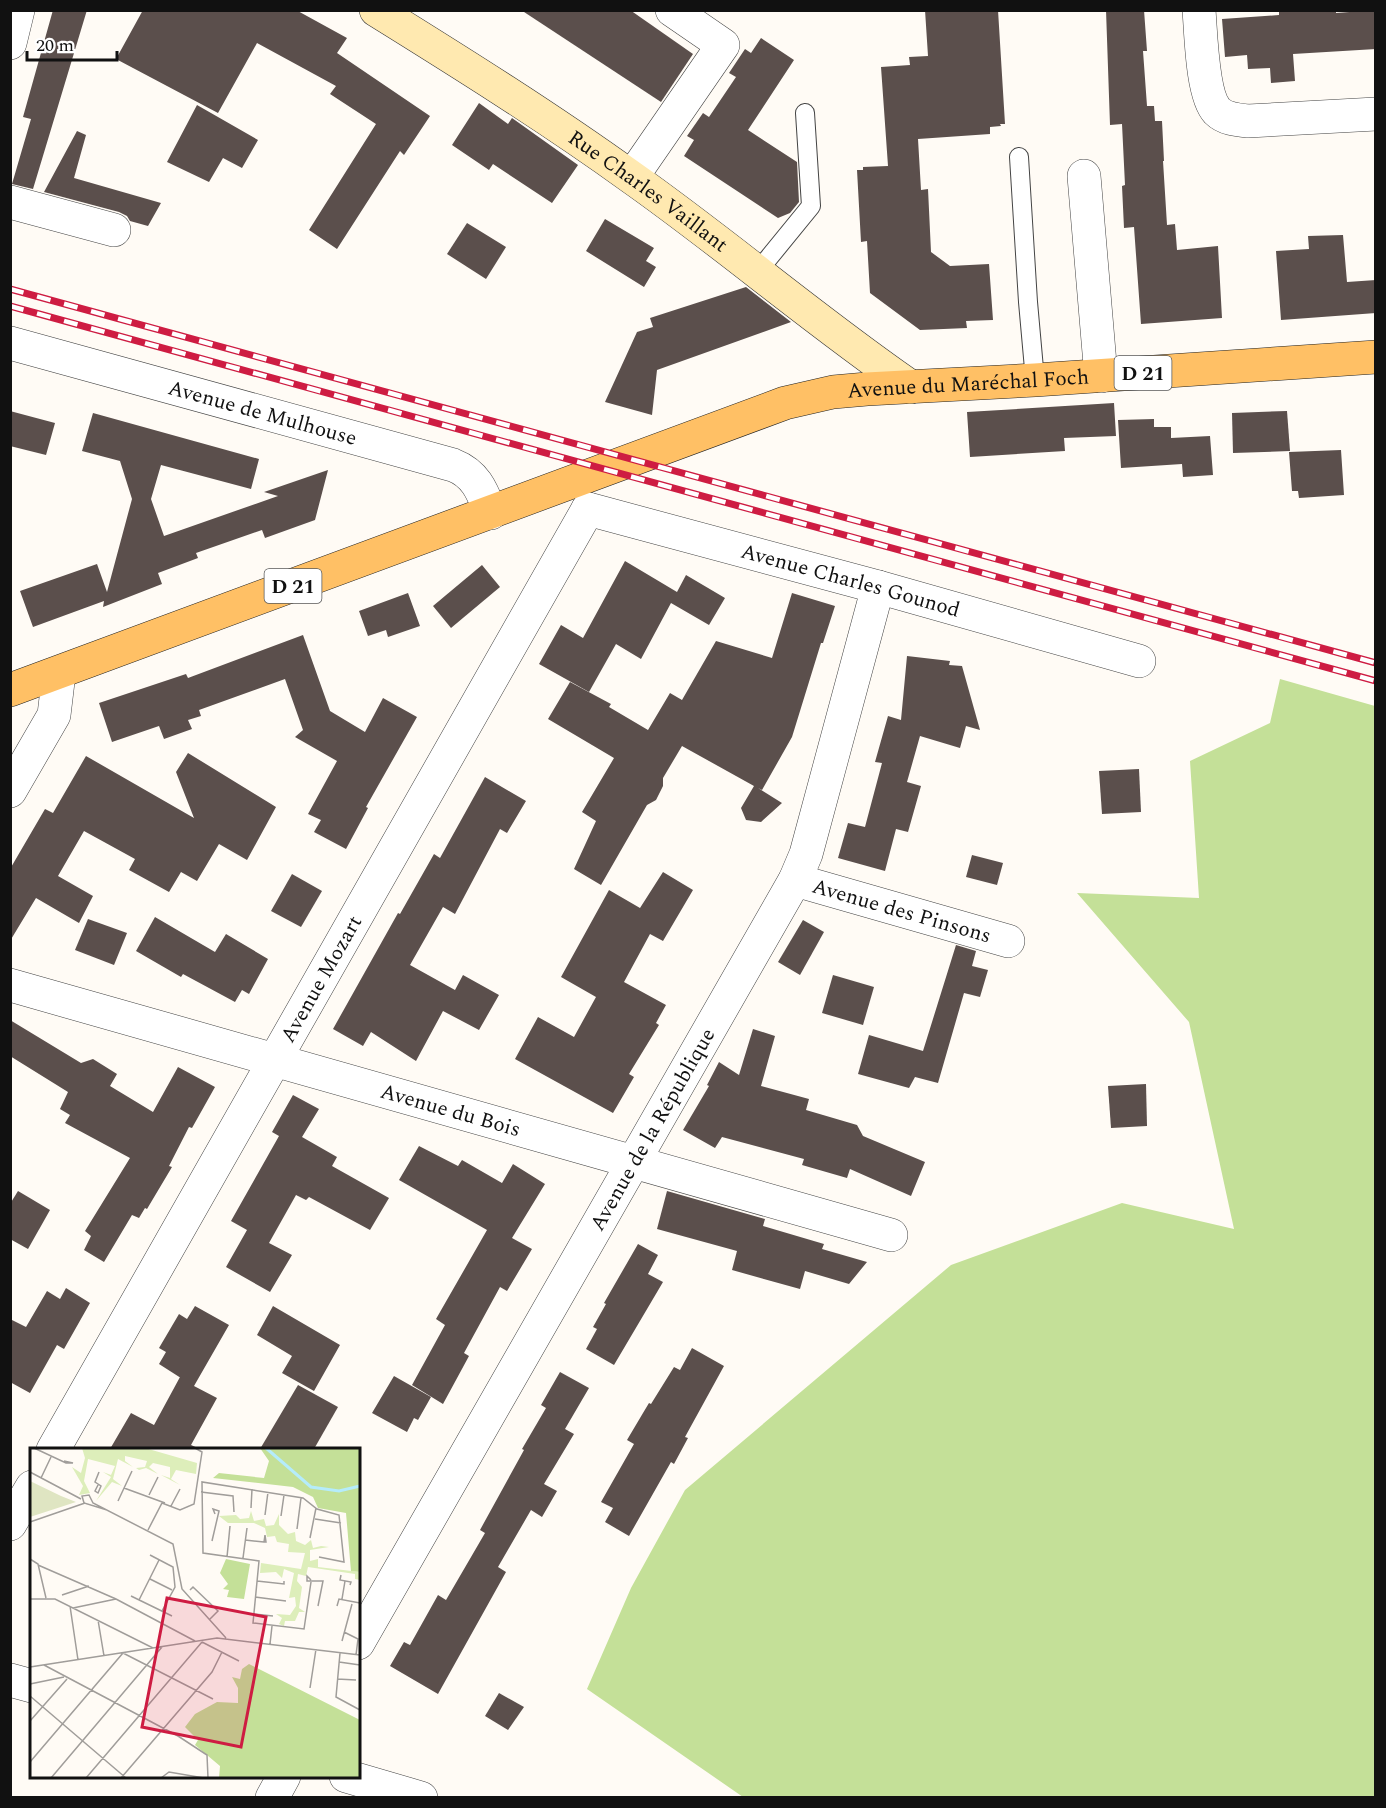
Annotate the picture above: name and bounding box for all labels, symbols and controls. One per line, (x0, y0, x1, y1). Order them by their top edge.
scale bar (27, 24, 117, 62)
text: 20 m (36, 32, 74, 59)
street label: Rue Charles Vaillant (561, 122, 735, 261)
road number: D 21 (1114, 356, 1172, 390)
street label: Avenue du Maréchal Foch (846, 361, 1090, 408)
street label: Avenue de Mulhouse (164, 372, 360, 455)
street label: Avenue Charles Gounod (737, 536, 964, 626)
road number: D 21 (264, 569, 322, 603)
street label: Avenue des Pinsons (808, 871, 995, 952)
street label: Avenue Mozart (273, 910, 371, 1049)
street label: Avenue de la République (582, 1022, 724, 1237)
street label: Avenue du Bois (376, 1076, 524, 1146)
inset map (30, 1448, 360, 1778)

